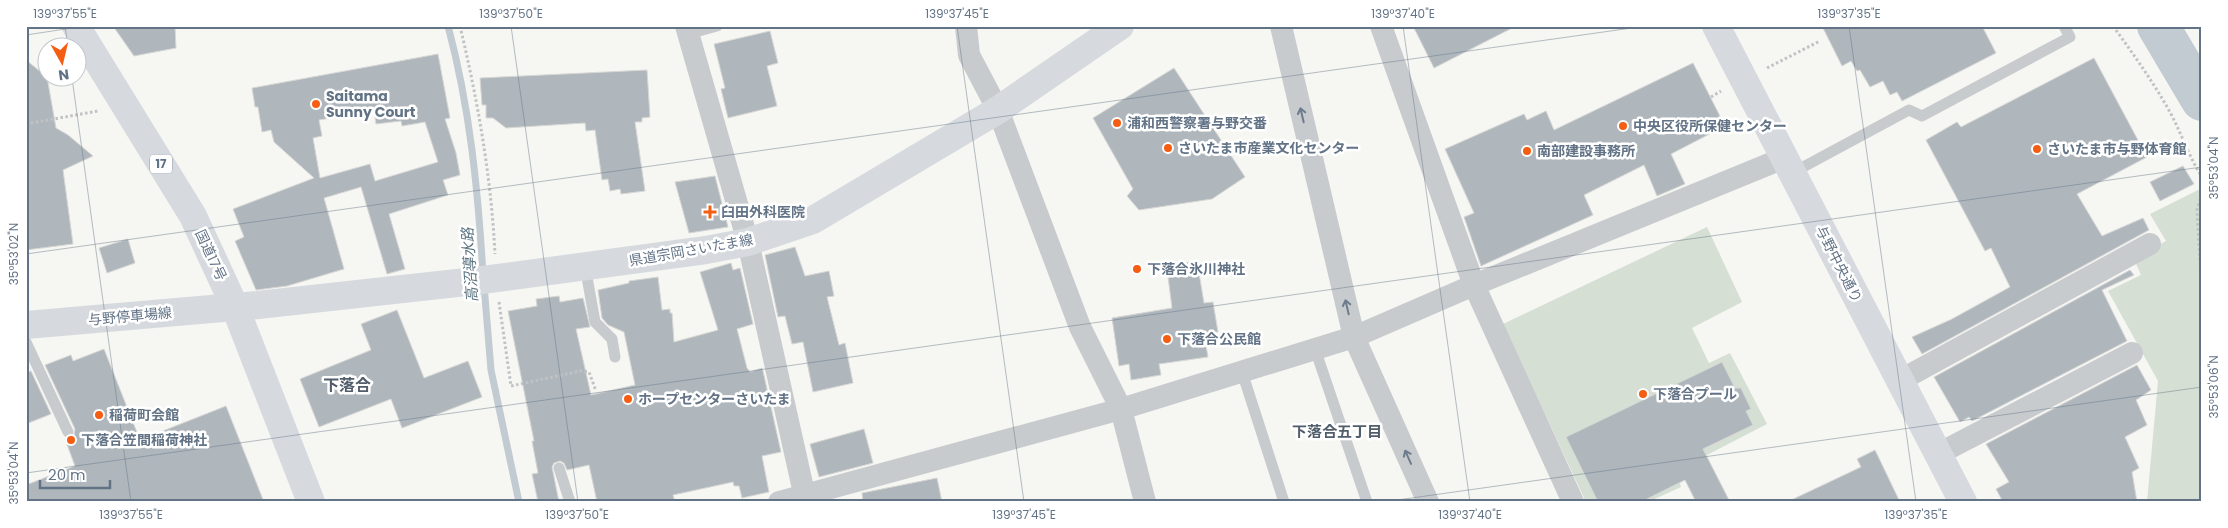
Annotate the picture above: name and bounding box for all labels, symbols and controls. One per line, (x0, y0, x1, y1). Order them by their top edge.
text: 139°37'55"E (33, 5, 97, 22)
text: 139°37'50"E (479, 5, 543, 22)
text: 139°37'45"E (925, 5, 989, 22)
text: 139°37'40"E (1371, 5, 1435, 22)
text: 139°37'35"E (1817, 5, 1881, 22)
north arrow (38, 38, 88, 88)
text: N (57, 64, 70, 86)
place label: Saitama Sunny Court (326, 86, 416, 122)
marker: Saitama Sunny Court (310, 98, 322, 110)
one-way arrow (1297, 107, 1306, 123)
place label: 浦和西警察署与野交番 (1127, 113, 1267, 133)
place label: 中央区役所保健センター (1633, 116, 1787, 136)
marker: 浦和西警察署与野交番 (1111, 117, 1123, 129)
marker: 中央区役所保健センター (1617, 120, 1629, 132)
text: 35°53'04"N (2205, 136, 2222, 200)
place label: さいたま市産業文化センター (1178, 138, 1360, 158)
place label: さいたま市与野体育館 (2047, 139, 2187, 159)
place label: 南部建設事務所 (1537, 141, 1635, 161)
marker: さいたま市産業文化センター (1162, 142, 1174, 154)
marker: さいたま市与野体育館 (2031, 143, 2043, 155)
marker: 南部建設事務所 (1521, 145, 1533, 157)
road number: 17 (150, 154, 172, 173)
place label: 臼田外科医院 (721, 202, 805, 222)
marker: 臼田外科医院 (703, 205, 717, 219)
street label: 与野中央通り (1811, 222, 1867, 306)
text: 35°53'02"N (5, 223, 22, 285)
water label: 高沼導水路 (456, 225, 483, 303)
street label: 国道17号 (190, 226, 232, 284)
street label: 県道宗岡さいたま線 (627, 229, 755, 271)
place label: 下落合氷川神社 (1147, 259, 1245, 279)
marker: 下落合氷川神社 (1131, 263, 1143, 275)
one-way arrow (1342, 299, 1351, 315)
street label: 与野停車場線 (87, 302, 173, 330)
place label: 下落合公民館 (1177, 329, 1261, 349)
marker: 下落合公民館 (1161, 333, 1173, 345)
text: 35°53'06"N (2205, 355, 2222, 419)
district label: 下落合 (323, 374, 371, 397)
place label: 下落合プール (1653, 384, 1737, 404)
marker: 下落合プール (1637, 388, 1649, 400)
place label: ホープセンターさいたま (638, 389, 791, 409)
marker: ホープセンターさいたま (622, 393, 634, 405)
place label: 稲荷町会館 (109, 405, 179, 425)
marker: 稲荷町会館 (93, 409, 105, 421)
district label: 下落合五丁目 (1292, 421, 1382, 442)
place label: 下落合笠間稲荷神社 (81, 430, 207, 450)
marker: 下落合笠間稲荷神社 (65, 434, 77, 446)
text: 35°53'04"N (5, 441, 22, 505)
one-way arrow (1402, 450, 1412, 465)
scale bar (40, 458, 110, 490)
text: 20 m (48, 464, 86, 485)
text: 139°37'55"E (99, 506, 163, 523)
text: 139°37'50"E (545, 506, 609, 523)
text: 139°37'45"E (992, 506, 1056, 523)
text: 139°37'40"E (1438, 506, 1502, 523)
text: 139°37'35"E (1884, 506, 1948, 523)

